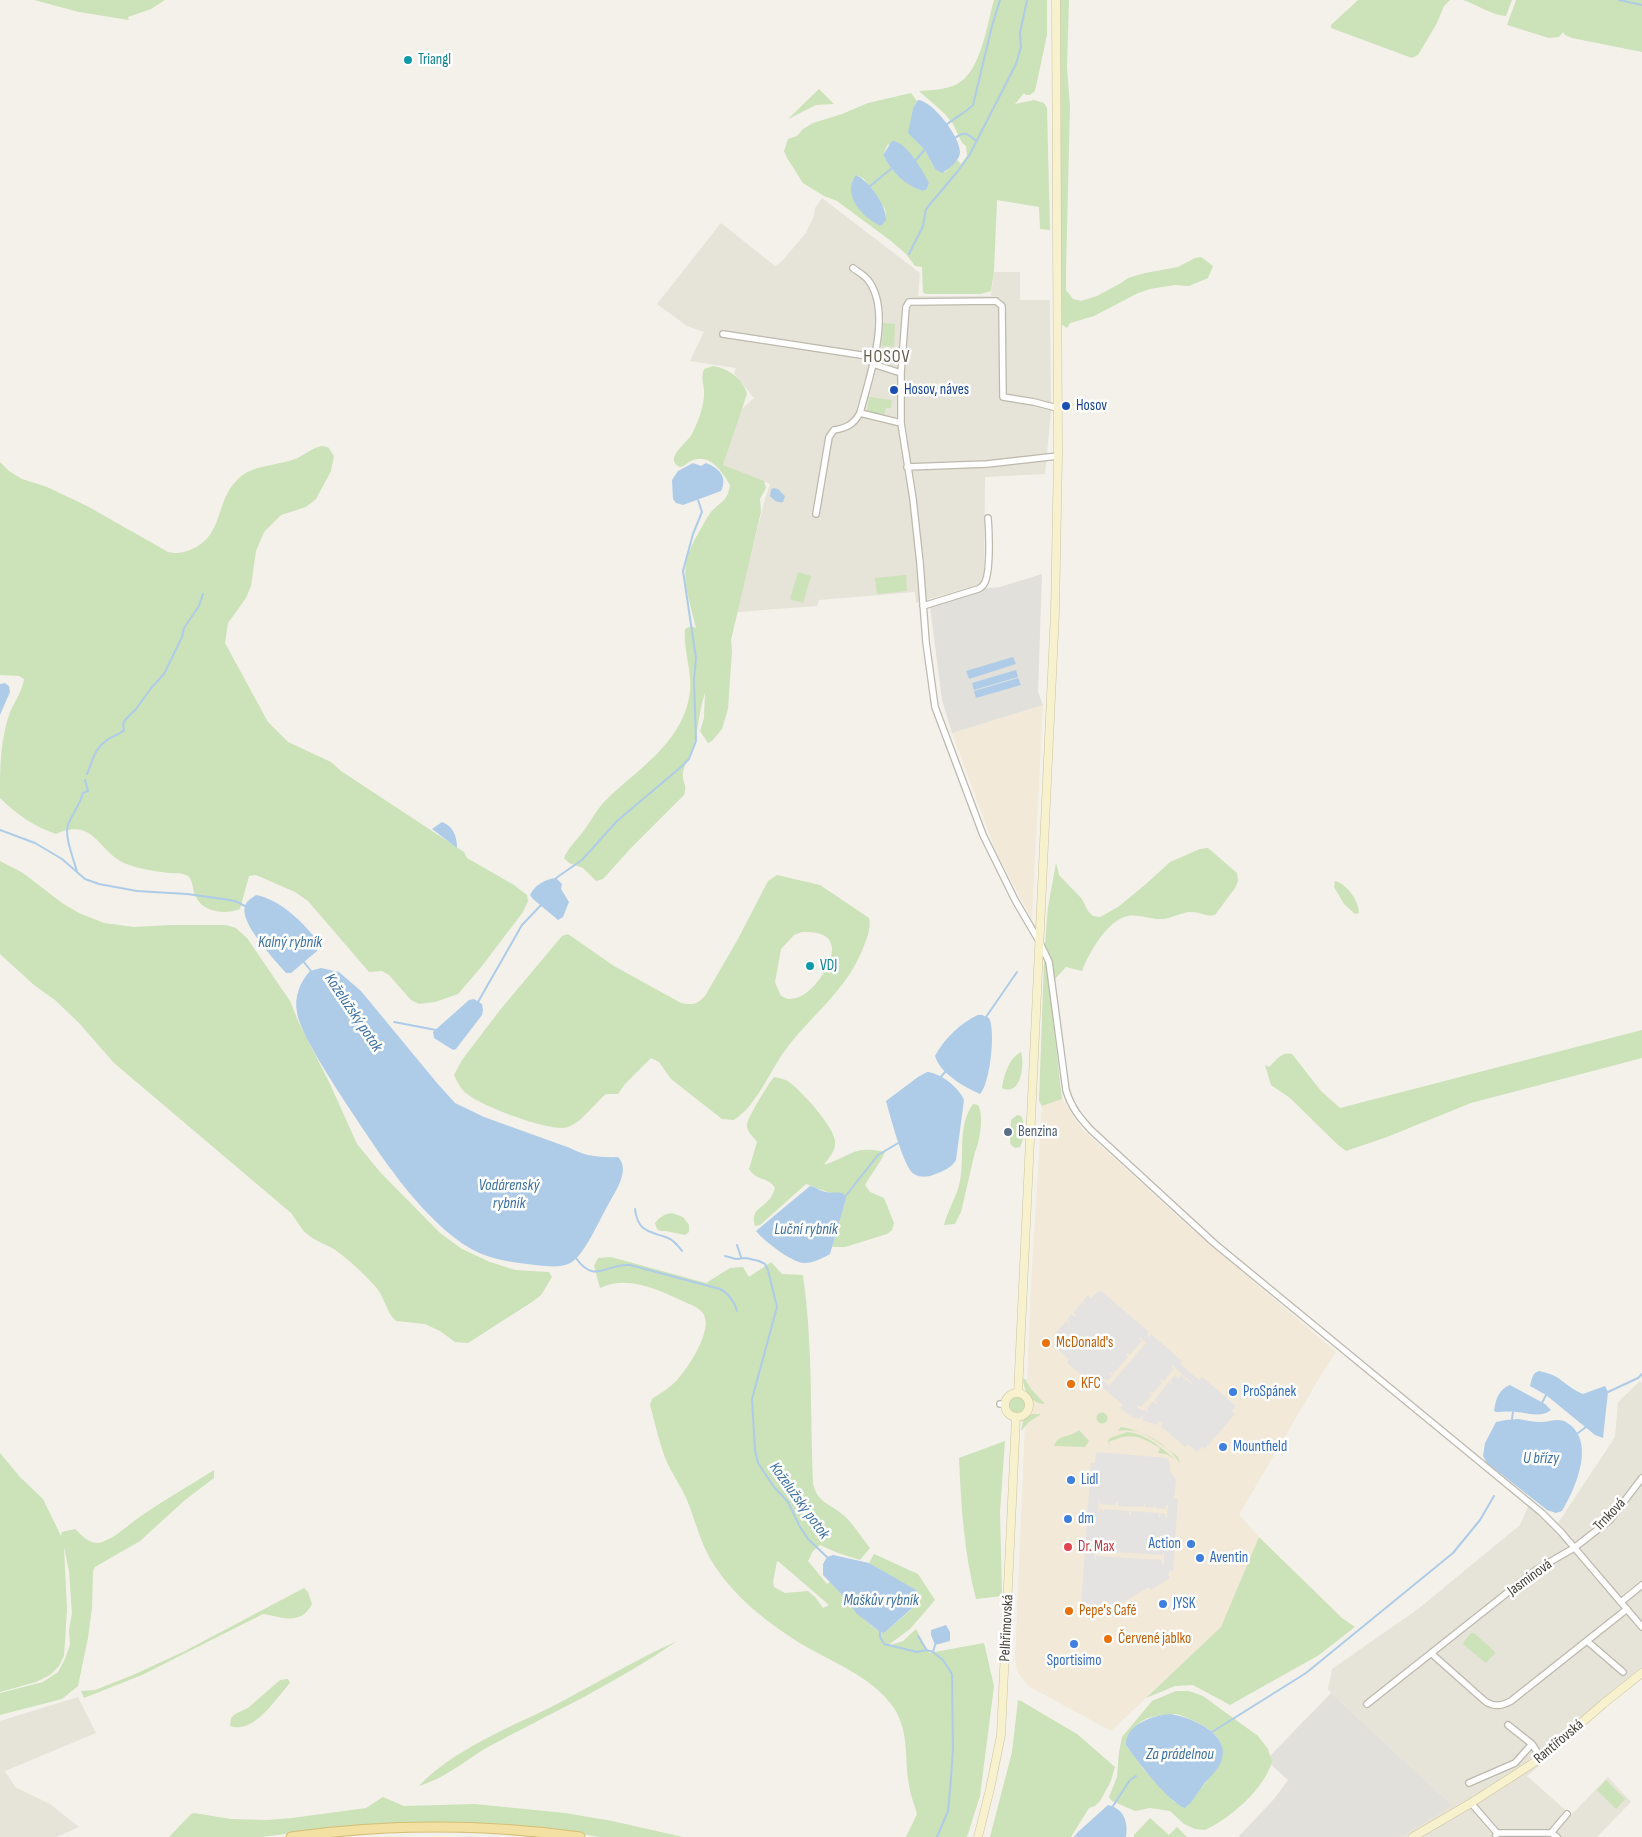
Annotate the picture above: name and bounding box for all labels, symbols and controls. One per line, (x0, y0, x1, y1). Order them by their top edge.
place label: Triangl (418, 51, 451, 69)
marker: Triangl (402, 54, 414, 66)
district label: HOSOV (863, 346, 911, 368)
place label: Hosov, náves (904, 381, 969, 399)
marker: Hosov, náves (888, 384, 900, 396)
place label: Hosov (1076, 397, 1107, 415)
marker: Hosov (1060, 400, 1072, 412)
water label: Kalný rybník (258, 933, 322, 953)
place label: VDJ (820, 957, 837, 975)
marker: VDJ (804, 960, 816, 972)
water label: Koželužský potok (320, 970, 386, 1056)
place label: Benzina (1018, 1123, 1057, 1141)
marker: Benzina (1002, 1126, 1014, 1138)
water label: Vodárenský rybník (479, 1176, 539, 1214)
water label: Luční rybník (774, 1220, 838, 1240)
place label: McDonald's (1056, 1334, 1113, 1352)
marker: McDonald's (1040, 1337, 1052, 1349)
place label: KFC (1081, 1375, 1101, 1393)
marker: KFC (1065, 1378, 1077, 1390)
place label: ProSpánek (1243, 1383, 1296, 1401)
marker: ProSpánek (1227, 1386, 1239, 1398)
place label: Mountfield (1233, 1438, 1287, 1456)
marker: Mountfield (1217, 1441, 1229, 1453)
water label: U břízy (1523, 1449, 1559, 1469)
water label: Koželužský potok (765, 1459, 833, 1543)
place label: Lidl (1081, 1471, 1098, 1489)
marker: Lidl (1065, 1474, 1077, 1486)
street label: Trnková (1590, 1495, 1630, 1535)
place label: dm (1078, 1510, 1094, 1528)
marker: dm (1062, 1513, 1074, 1525)
place label: Action (1148, 1535, 1181, 1553)
place label: Dr. Max (1078, 1538, 1114, 1556)
marker: Action (1185, 1538, 1197, 1550)
marker: Dr. Max (1062, 1541, 1074, 1553)
place label: Aventin (1210, 1549, 1248, 1567)
marker: Aventin (1194, 1552, 1206, 1564)
street label: Jasmínová (1504, 1556, 1556, 1600)
water label: Maškův rybník (843, 1591, 919, 1611)
street label: Pelhřimovská (996, 1594, 1018, 1662)
place label: JYSK (1173, 1595, 1195, 1613)
marker: JYSK (1157, 1598, 1169, 1610)
place label: Pepe's Café (1079, 1602, 1137, 1620)
marker: Pepe's Café (1063, 1605, 1075, 1617)
place label: Červené jablko (1118, 1630, 1191, 1648)
marker: Červené jablko (1102, 1633, 1114, 1645)
marker: Sportisimo (1068, 1638, 1080, 1650)
place label: Sportisimo (1047, 1652, 1101, 1670)
street label: Rantířovská (1531, 1716, 1587, 1768)
water label: Za prádelnou (1146, 1745, 1214, 1765)

